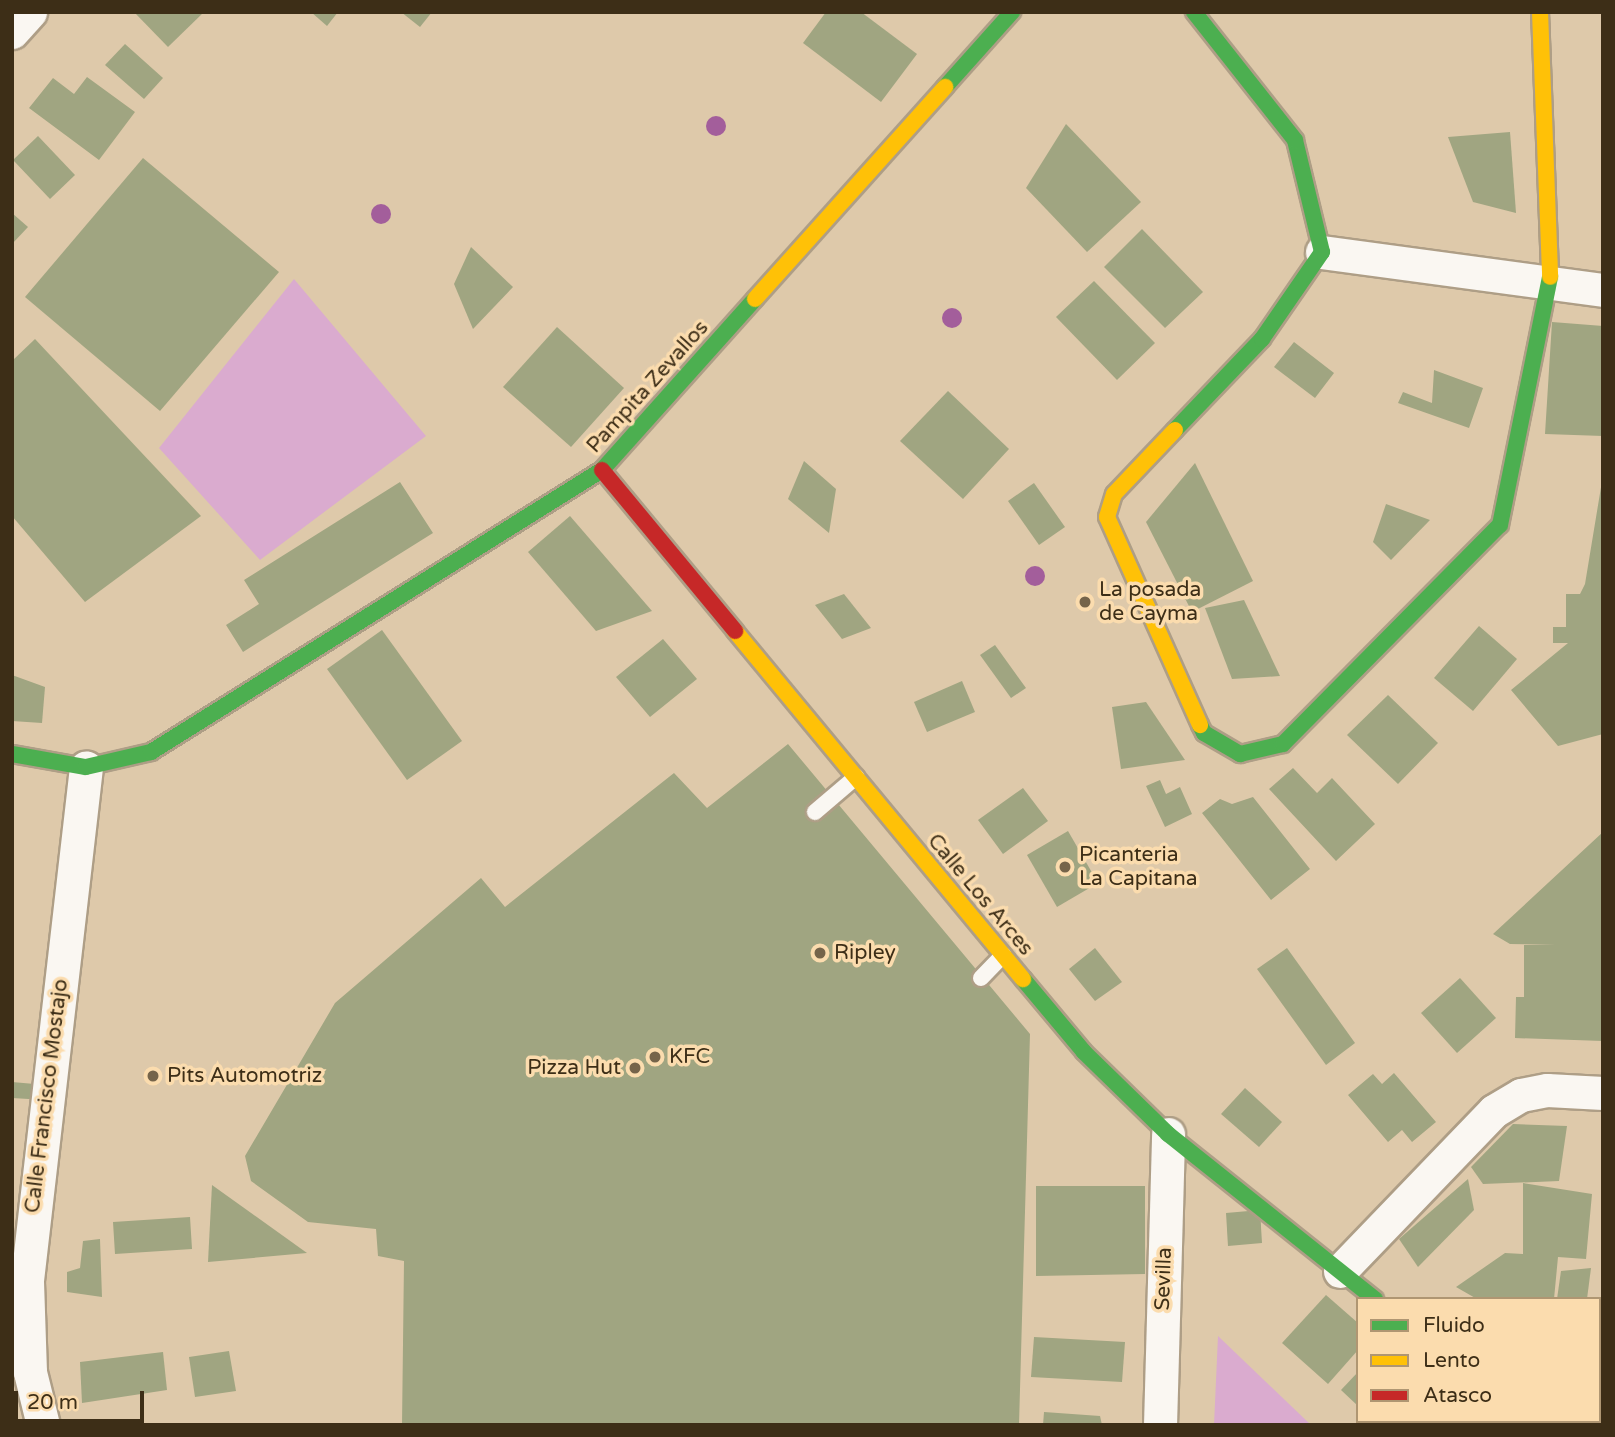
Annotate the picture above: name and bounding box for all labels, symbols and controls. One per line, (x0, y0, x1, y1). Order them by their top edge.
street label: Pampita Zevallos (582, 316, 714, 458)
place label: La posada de Cayma (1099, 577, 1201, 627)
marker: La posada de Cayma (1077, 594, 1093, 610)
street label: Calle Los Arces (922, 829, 1038, 961)
place label: Picanteria La Capitana (1079, 842, 1198, 892)
marker: Picanteria La Capitana (1057, 859, 1073, 875)
place label: Ripley (834, 940, 896, 966)
marker: Ripley (812, 945, 828, 961)
street label: Calle Francisco Mostajo (20, 978, 74, 1214)
place label: KFC (669, 1044, 710, 1070)
marker: KFC (647, 1049, 663, 1065)
place label: Pizza Hut (527, 1055, 621, 1081)
marker: Pizza Hut (627, 1060, 643, 1076)
place label: Pits Automotriz (167, 1063, 322, 1089)
marker: Pits Automotriz (145, 1068, 161, 1084)
street label: Sevilla (1150, 1247, 1178, 1311)
legend (1356, 1297, 1601, 1423)
text: Fluido (1423, 1313, 1485, 1338)
text: Lento (1423, 1348, 1480, 1373)
scale bar (18, 1378, 147, 1422)
text: Atasco (1423, 1383, 1492, 1408)
text: 20 m (27, 1390, 78, 1415)

